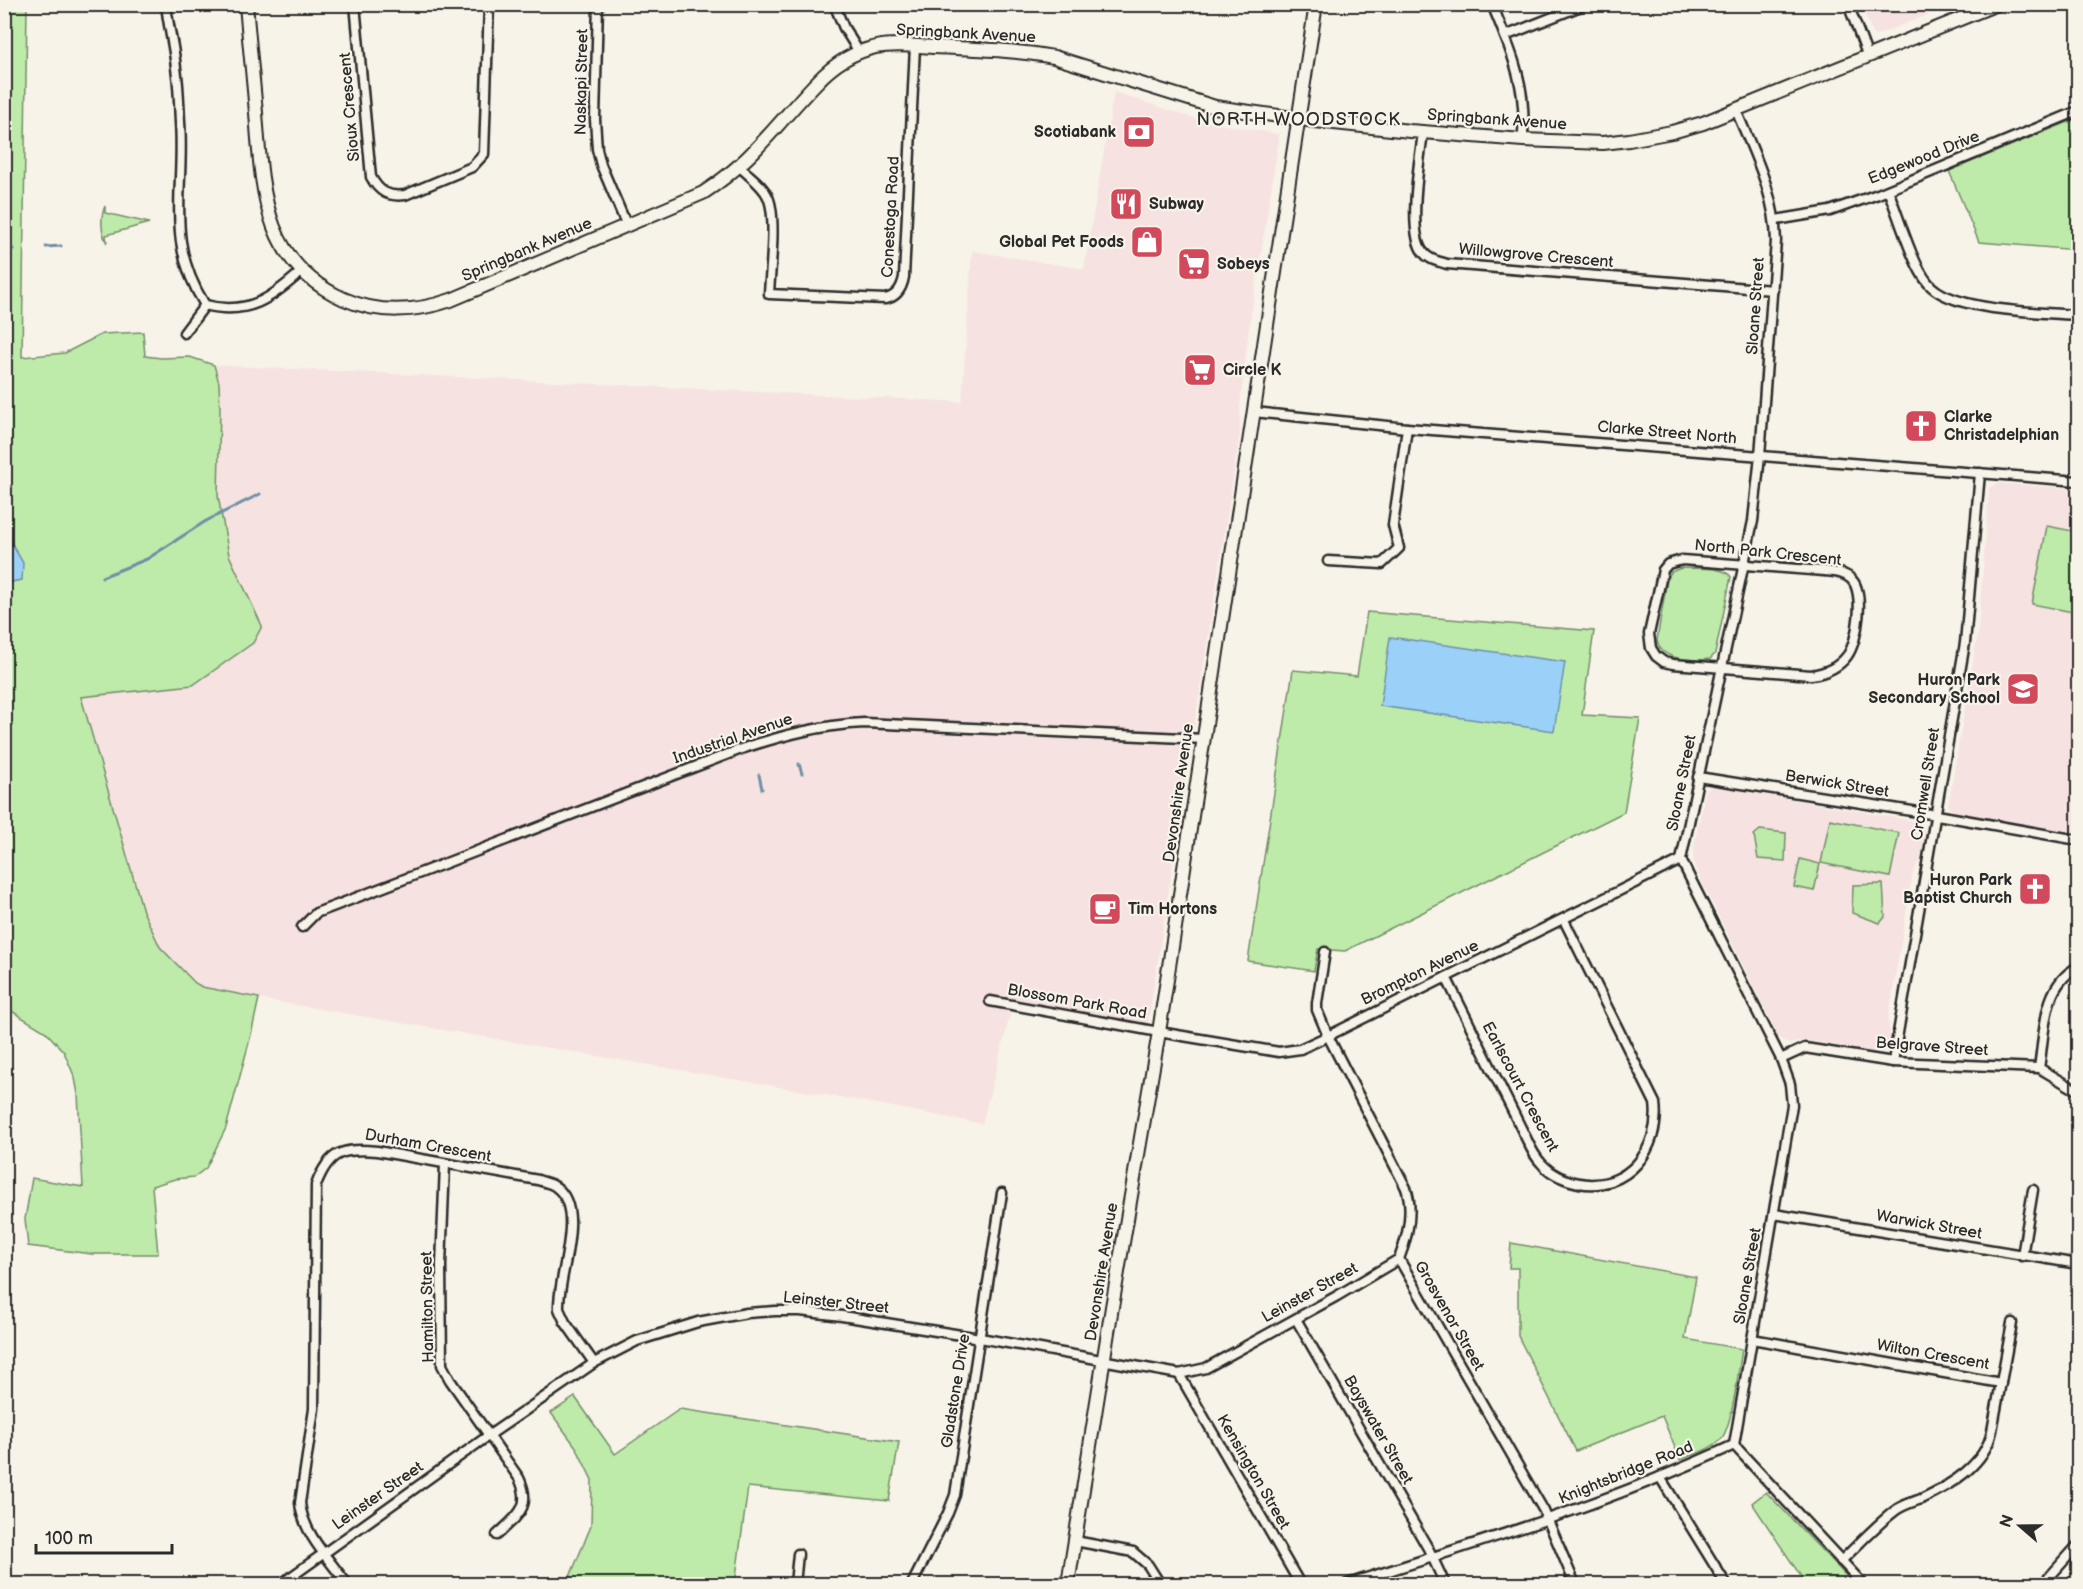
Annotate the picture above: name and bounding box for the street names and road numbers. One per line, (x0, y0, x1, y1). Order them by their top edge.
street label: Springbank Avenue (896, 21, 1037, 47)
street label: Naskapi Street (572, 28, 592, 135)
street label: Sioux Crescent (336, 52, 364, 162)
street label: Springbank Avenue (1427, 106, 1568, 134)
street label: Edgewood Drive (1866, 127, 1983, 189)
street label: Conestoga Road (878, 156, 904, 278)
street label: Springbank Avenue (459, 214, 595, 286)
street label: Willowgrove Crescent (1458, 240, 1614, 272)
street label: Sloane Street (1743, 257, 1769, 355)
street label: Clarke Street North (1597, 417, 1738, 449)
street label: North Park Crescent (1694, 536, 1843, 570)
street label: Industrial Avenue (671, 709, 796, 768)
street label: Devonshire Avenue (1160, 722, 1198, 864)
street label: Cromwell Street (1908, 726, 1944, 842)
street label: Sloane Street (1663, 733, 1701, 833)
street label: Berwick Street (1784, 766, 1890, 802)
street label: Brompton Avenue (1358, 936, 1482, 1010)
street label: Blossom Park Road (1006, 980, 1148, 1024)
street label: Earlscourt Crescent (1478, 1019, 1562, 1155)
street label: Belgrave Street (1875, 1034, 1989, 1060)
street label: Durham Crescent (363, 1126, 493, 1166)
street label: Devonshire Avenue (1082, 1201, 1122, 1343)
street label: Warwick Street (1875, 1206, 1984, 1244)
street label: Sloane Street (1730, 1226, 1766, 1326)
street label: Hamilton Street (418, 1251, 438, 1363)
street label: Grosvenor Street (1410, 1258, 1488, 1374)
street label: Leinster Street (1259, 1259, 1361, 1327)
street label: Leinster Street (782, 1288, 890, 1318)
street label: Gladstone Drive (938, 1332, 975, 1450)
street label: Wilton Crescent (1875, 1336, 1991, 1374)
street label: Bayswater Street (1339, 1372, 1417, 1488)
street label: Kensington Street (1213, 1411, 1294, 1533)
street label: Knightsbridge Road (1556, 1437, 1696, 1509)
street label: Leinster Street (329, 1458, 427, 1534)

